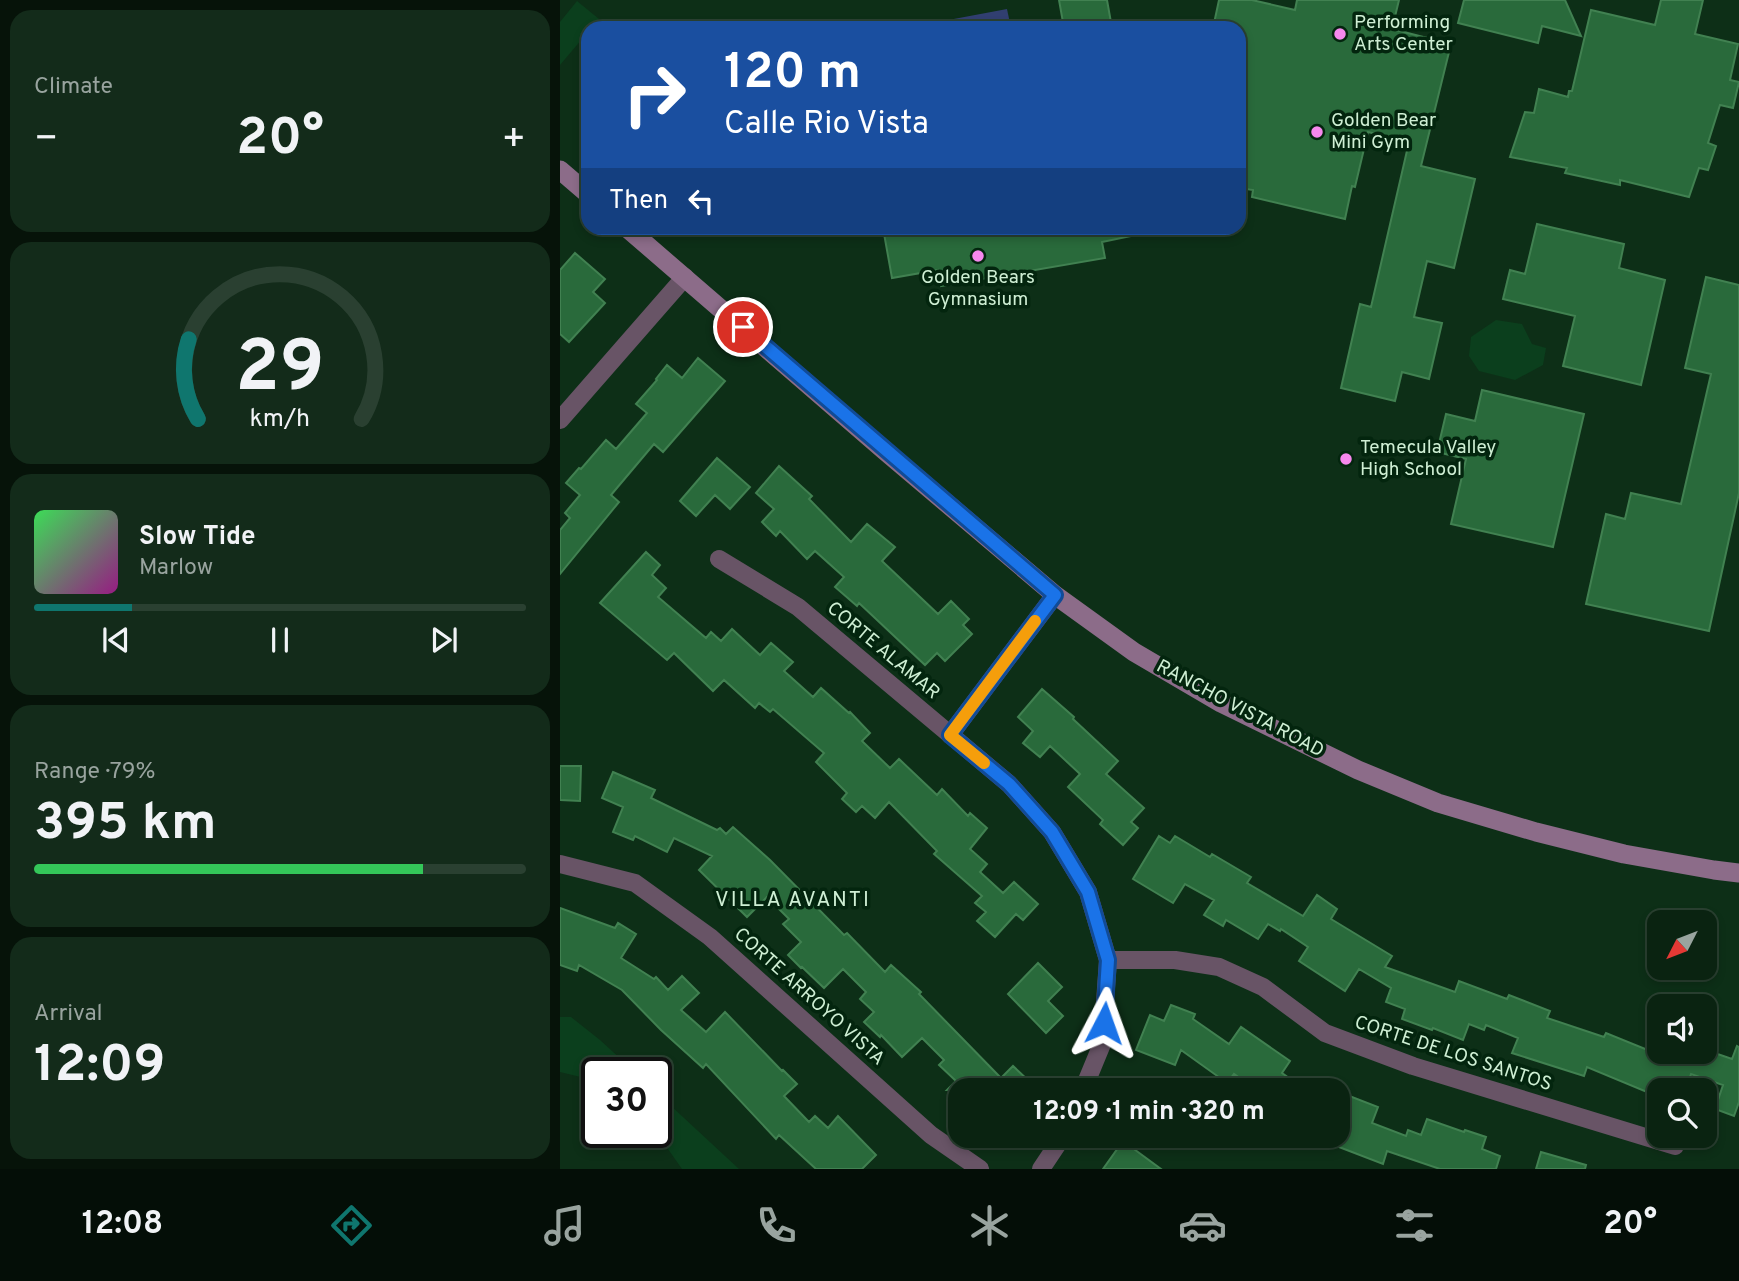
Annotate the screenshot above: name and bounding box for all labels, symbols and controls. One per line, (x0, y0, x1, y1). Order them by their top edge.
place label: Performing Arts Center (1354, 11, 1454, 57)
marker: Performing Arts Center (1332, 26, 1348, 42)
text: 120 m (724, 44, 861, 106)
icon: right (609, 49, 700, 140)
text: Climate (34, 73, 113, 102)
text: Calle Rio Vista (724, 105, 929, 145)
text: 20° (236, 107, 324, 173)
place label: Golden Bear Mini Gym (1331, 109, 1437, 155)
text: − (34, 116, 59, 165)
text: + (501, 116, 526, 165)
marker: Golden Bear Mini Gym (1309, 124, 1325, 140)
icon: left (682, 182, 720, 220)
text: Then (609, 185, 668, 218)
marker: Golden Bears Gymnasium (970, 248, 986, 264)
place label: Golden Bears Gymnasium (921, 266, 1035, 312)
pin (713, 297, 773, 357)
icon: arrive (724, 308, 762, 346)
text: 29 (235, 325, 325, 417)
text: km/h (250, 403, 310, 435)
place label: Temecula Valley High School (1360, 436, 1496, 482)
marker: Temecula Valley High School (1338, 451, 1354, 467)
text: Slow Tide (139, 521, 256, 554)
text: Marlow (139, 554, 213, 583)
street label: CORTE ALAMAR (822, 597, 944, 705)
icon: previous (97, 621, 135, 659)
icon: pause (261, 621, 299, 659)
icon: next (425, 621, 463, 659)
street label: RANCHO VISTA ROAD (1152, 655, 1328, 763)
text: Range · 79% (34, 758, 156, 787)
text: 395 km (34, 792, 217, 858)
district label: VILLA AVANTI (715, 887, 871, 914)
north arrow (1647, 910, 1717, 980)
map controls (1647, 910, 1717, 1148)
street label: CORTE ARROYO VISTA (729, 923, 889, 1071)
position arrow (1067, 986, 1141, 1060)
button: sound (1647, 994, 1717, 1064)
text: Arrival (34, 1000, 103, 1029)
street label: CORTE DE LOS SANTOS (1351, 1011, 1555, 1097)
text: 12:09 (34, 1034, 165, 1100)
speed limit sign: 30 (581, 1057, 672, 1148)
button: search (1647, 1078, 1717, 1148)
text: 12:09 · 1 min · 320 m (1033, 1096, 1265, 1129)
icon: directions (327, 1201, 376, 1250)
icon: music (540, 1201, 589, 1250)
icon: phone (752, 1201, 801, 1250)
icon: climate (965, 1201, 1014, 1250)
icon: car (1178, 1201, 1227, 1250)
icon: filters (1390, 1201, 1439, 1250)
text: 12:08 (82, 1205, 163, 1245)
text: 20° (1603, 1205, 1657, 1245)

